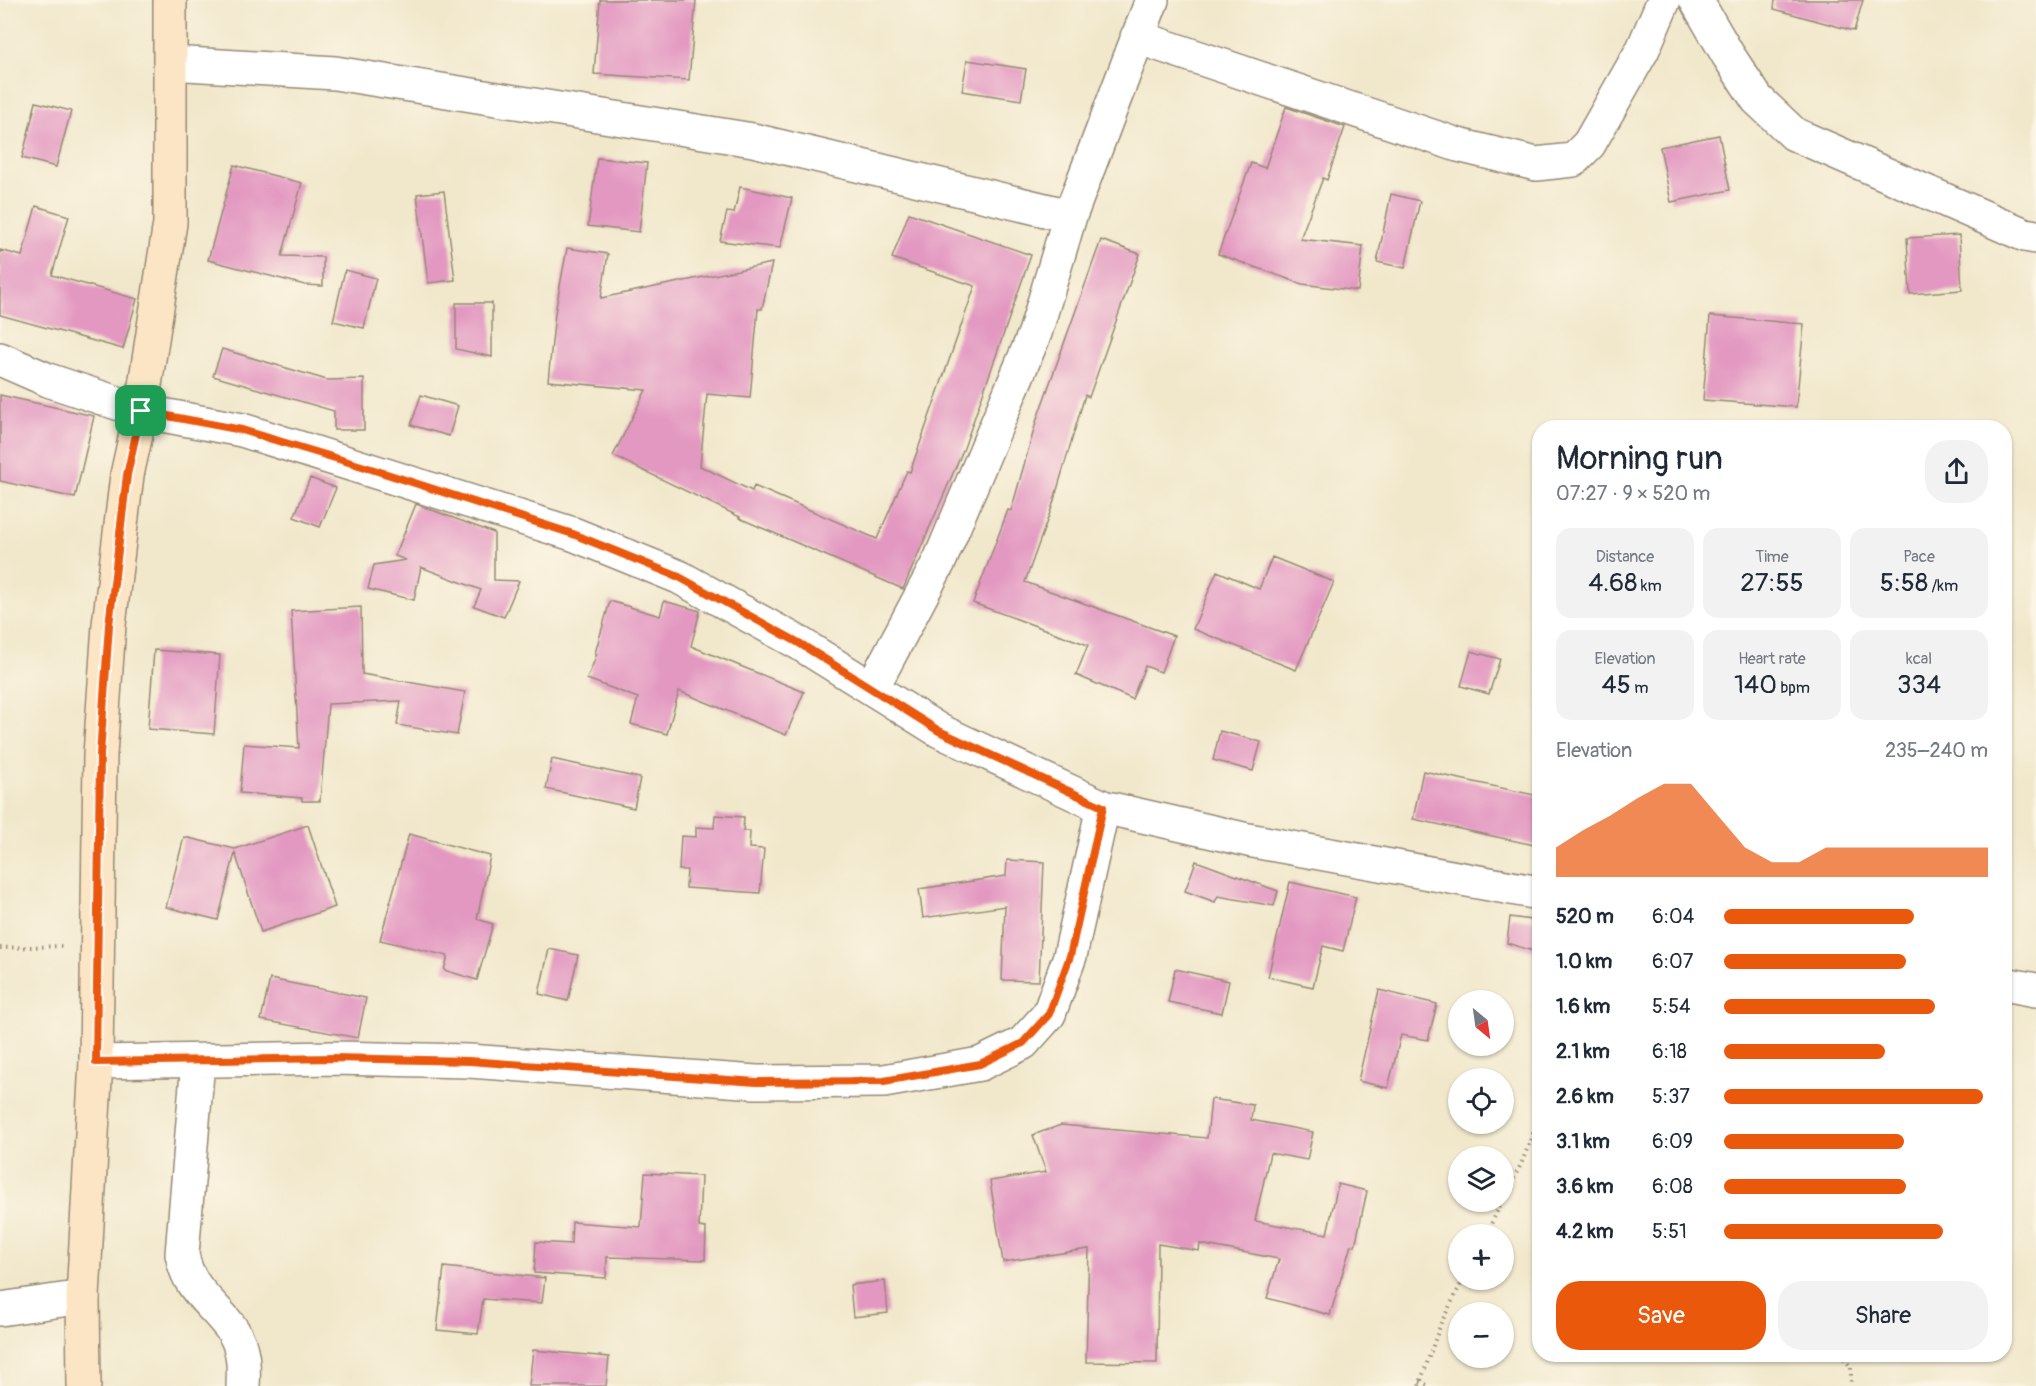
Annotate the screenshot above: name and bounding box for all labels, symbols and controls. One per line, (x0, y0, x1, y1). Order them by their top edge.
pin (115, 385, 166, 436)
icon: arrive (124, 394, 157, 427)
text: Morning run (1556, 438, 1723, 479)
button: share (1925, 440, 1988, 503)
text: 07:27 · 9 × 520 m (1556, 481, 1710, 506)
text: Distance (1596, 547, 1654, 567)
text: Time (1755, 547, 1789, 567)
text: Pace (1903, 547, 1935, 567)
text: 4.68 (1588, 567, 1637, 599)
text: 27:55 (1740, 567, 1804, 599)
text: 5:58 (1880, 567, 1928, 599)
text: km (1637, 576, 1662, 596)
text: /km (1928, 576, 1958, 596)
text: Elevation (1595, 649, 1655, 669)
text: Heart rate (1738, 649, 1806, 669)
text: kcal (1906, 649, 1932, 669)
text: 45 (1602, 669, 1631, 701)
text: 140 (1734, 669, 1777, 701)
text: 334 (1897, 669, 1941, 701)
text: m (1631, 678, 1648, 698)
text: bpm (1777, 678, 1810, 698)
text: Elevation (1556, 738, 1632, 763)
text: 235–240 m (1885, 738, 1988, 763)
text: 520 m (1556, 904, 1614, 929)
text: 6:04 (1652, 904, 1694, 929)
text: 1.0 km (1556, 949, 1612, 974)
text: 6:07 (1652, 949, 1693, 974)
north arrow (1448, 990, 1514, 1056)
map controls (1448, 990, 1514, 1368)
text: 1.6 km (1556, 994, 1610, 1019)
text: 5:54 (1652, 994, 1691, 1019)
text: 2.1 km (1556, 1039, 1610, 1064)
text: 6:18 (1652, 1039, 1687, 1064)
button: locate (1448, 1068, 1514, 1134)
text: 2.6 km (1556, 1084, 1614, 1109)
text: 5:37 (1652, 1084, 1690, 1109)
text: 3.1 km (1556, 1129, 1610, 1154)
text: 6:09 (1652, 1129, 1693, 1154)
button: layers (1448, 1146, 1514, 1212)
text: 3.6 km (1556, 1174, 1614, 1199)
text: 6:08 (1652, 1174, 1693, 1199)
text: 4.2 km (1556, 1219, 1614, 1244)
text: 5:51 (1652, 1219, 1687, 1244)
button: + (1448, 1224, 1514, 1290)
button: Save (1556, 1281, 1766, 1350)
button: Share (1778, 1281, 1988, 1350)
button: − (1448, 1302, 1514, 1368)

